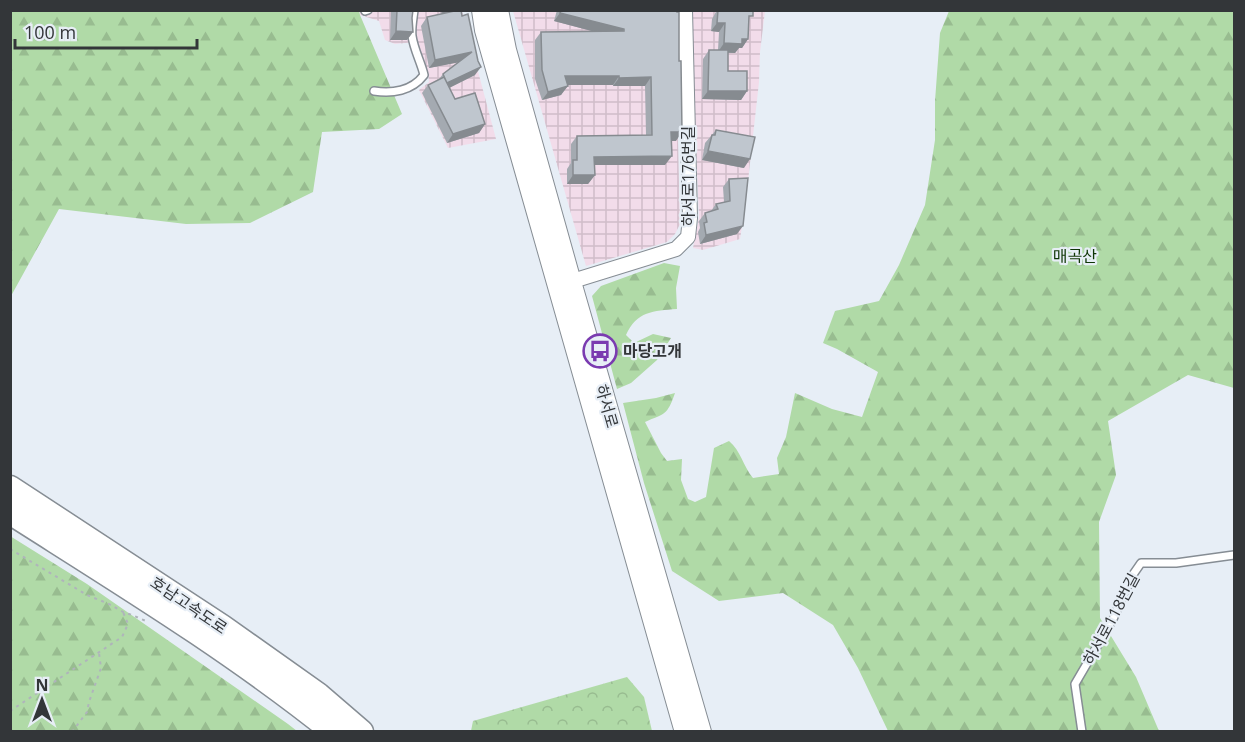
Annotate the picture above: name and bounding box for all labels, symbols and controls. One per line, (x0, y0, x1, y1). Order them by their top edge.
scale bar (15, 12, 196, 50)
text: 100 m (24, 20, 76, 44)
street label: 하서로176번길 (677, 125, 699, 227)
park label: 매곡산 (1053, 245, 1097, 267)
bus stop icon: 마당고개 (582, 333, 618, 369)
place label: 마당고개 (623, 340, 682, 362)
street label: 하서로 (590, 382, 624, 431)
street label: 하서로118번길 (1078, 569, 1144, 669)
street label: 호남고속도로 (146, 571, 232, 639)
north arrow (12, 670, 72, 730)
text: N (35, 674, 49, 696)

